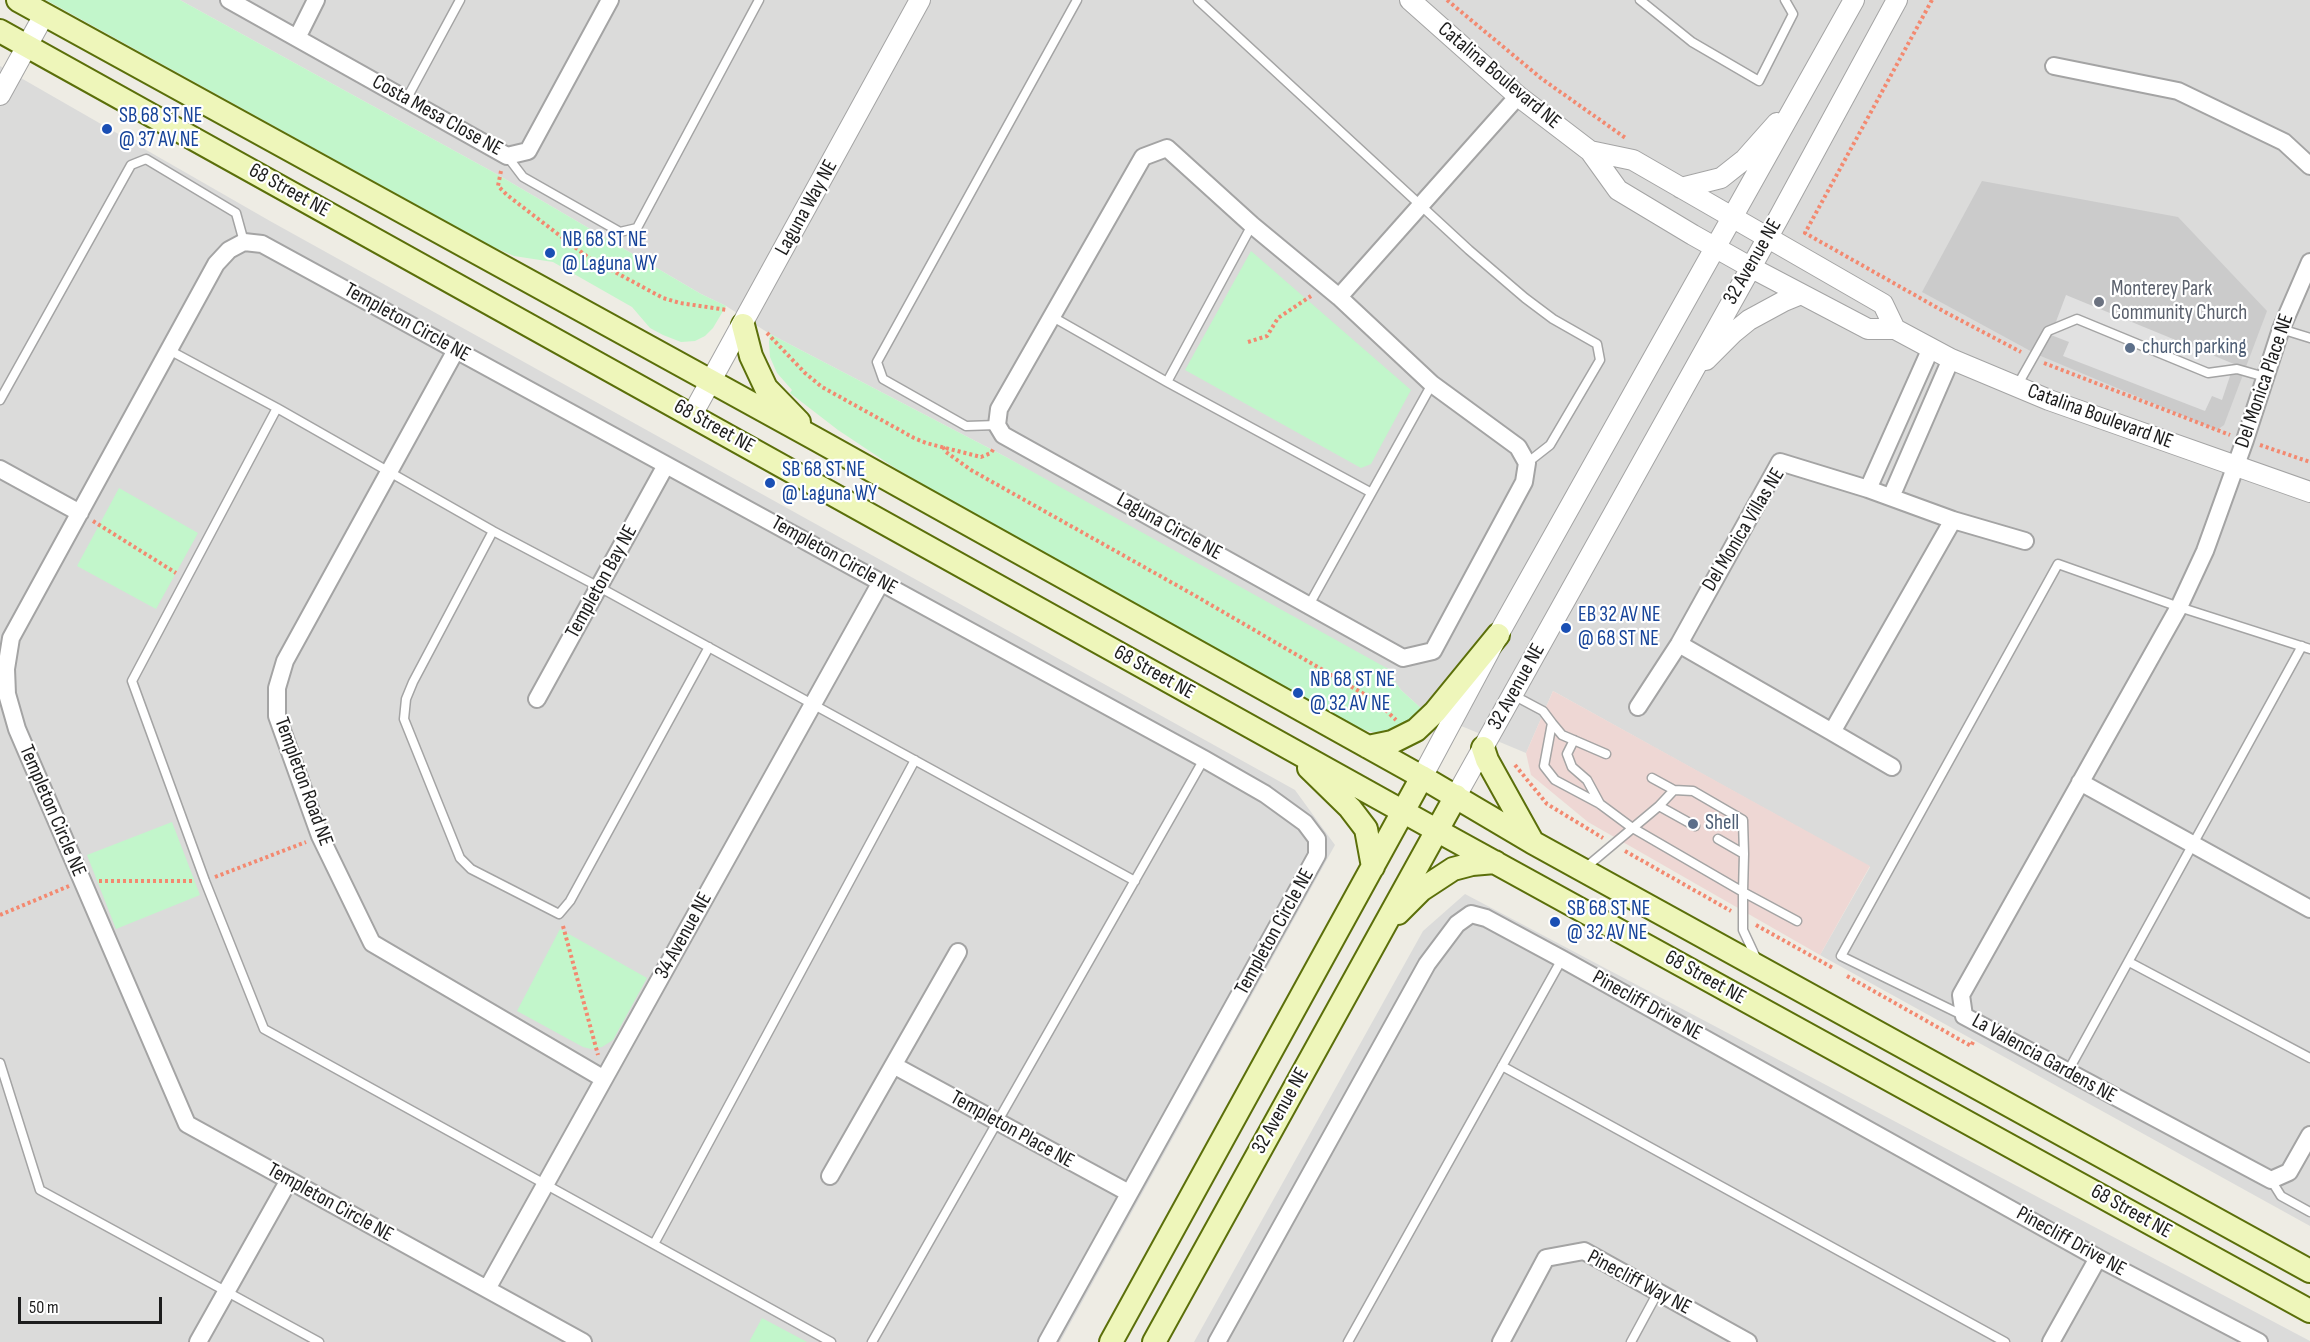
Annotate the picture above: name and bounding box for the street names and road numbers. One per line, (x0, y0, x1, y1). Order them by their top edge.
street label: Catalina Boulevard NE (1432, 17, 1566, 135)
street label: Costa Mesa Close NE (367, 70, 507, 162)
street label: Laguna Way NE (770, 156, 844, 260)
street label: 68 Street NE (244, 158, 334, 224)
street label: 32 Avenue NE (1718, 215, 1788, 309)
street label: Templeton Circle NE (339, 278, 475, 368)
street label: Del Monica Place NE (2230, 311, 2300, 451)
street label: Catalina Boulevard NE (2024, 379, 2176, 455)
street label: 68 Street NE (669, 394, 759, 460)
street label: Del Monica Villas NE (1697, 464, 1791, 596)
street label: Laguna Circle NE (1112, 488, 1226, 566)
street label: Templeton Circle NE (766, 511, 902, 601)
street label: Templeton Bay NE (561, 521, 643, 643)
street label: 32 Avenue NE (1483, 639, 1551, 735)
street label: 68 Street NE (1109, 640, 1199, 706)
street label: Templeton Road NE (268, 714, 338, 850)
street label: Templeton Circle NE (13, 741, 91, 881)
street label: Templeton Circle NE (1230, 864, 1320, 1000)
street label: 34 Avenue NE (650, 888, 718, 984)
street label: 68 Street NE (1660, 945, 1750, 1011)
street label: Pinecliff Drive NE (1588, 966, 1706, 1046)
street label: La Valencia Gardens NE (1967, 1009, 2121, 1109)
street label: 32 Avenue NE (1247, 1063, 1315, 1159)
street label: Templeton Place NE (946, 1086, 1078, 1174)
street label: Templeton Circle NE (262, 1158, 398, 1248)
street label: 68 Street NE (2086, 1179, 2176, 1245)
street label: Pinecliff Drive NE (2012, 1202, 2130, 1282)
street label: Pinecliff Way NE (1583, 1245, 1695, 1321)

